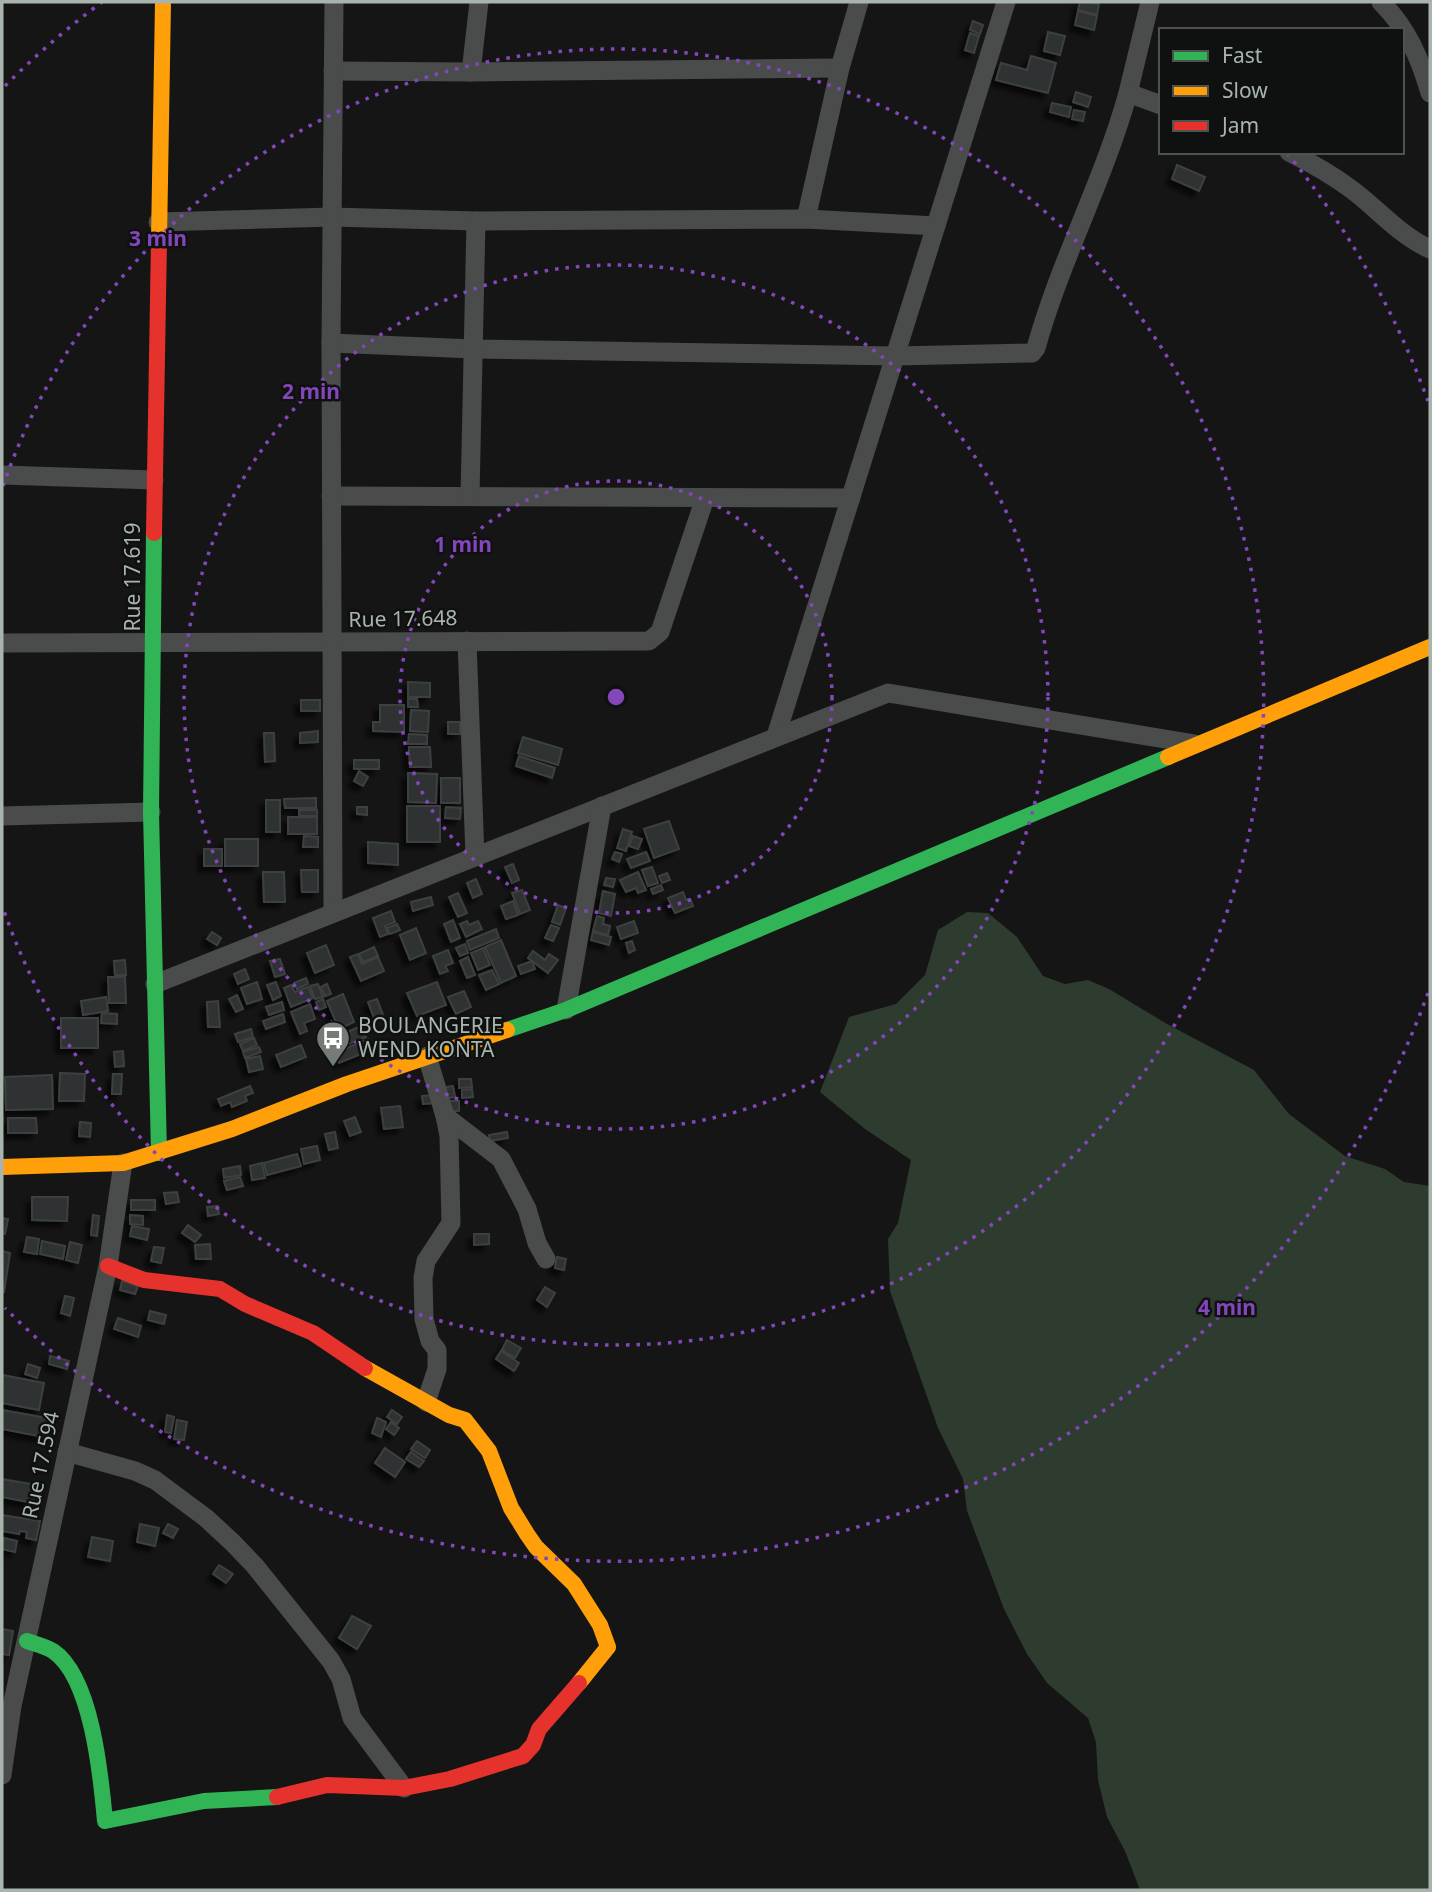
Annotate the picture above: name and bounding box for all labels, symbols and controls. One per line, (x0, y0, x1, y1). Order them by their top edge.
legend (1159, 28, 1404, 154)
text: Fast (1222, 41, 1263, 69)
text: Slow (1222, 76, 1268, 104)
text: Jam (1220, 111, 1259, 139)
text: 3 min (129, 224, 187, 252)
text: 2 min (282, 377, 340, 405)
street label: Rue 17.619 (118, 522, 146, 632)
text: 1 min (434, 530, 492, 558)
street label: Rue 17.648 (348, 603, 458, 633)
centre of rings (604, 685, 628, 709)
place label: BOULANGERIE WEND KONTA (358, 1011, 503, 1063)
bus stop icon: BOULANGERIE WEND KONTA (314, 1019, 352, 1068)
text: 4 min (1198, 1293, 1256, 1321)
street label: Rue 17.594 (15, 1409, 65, 1521)

